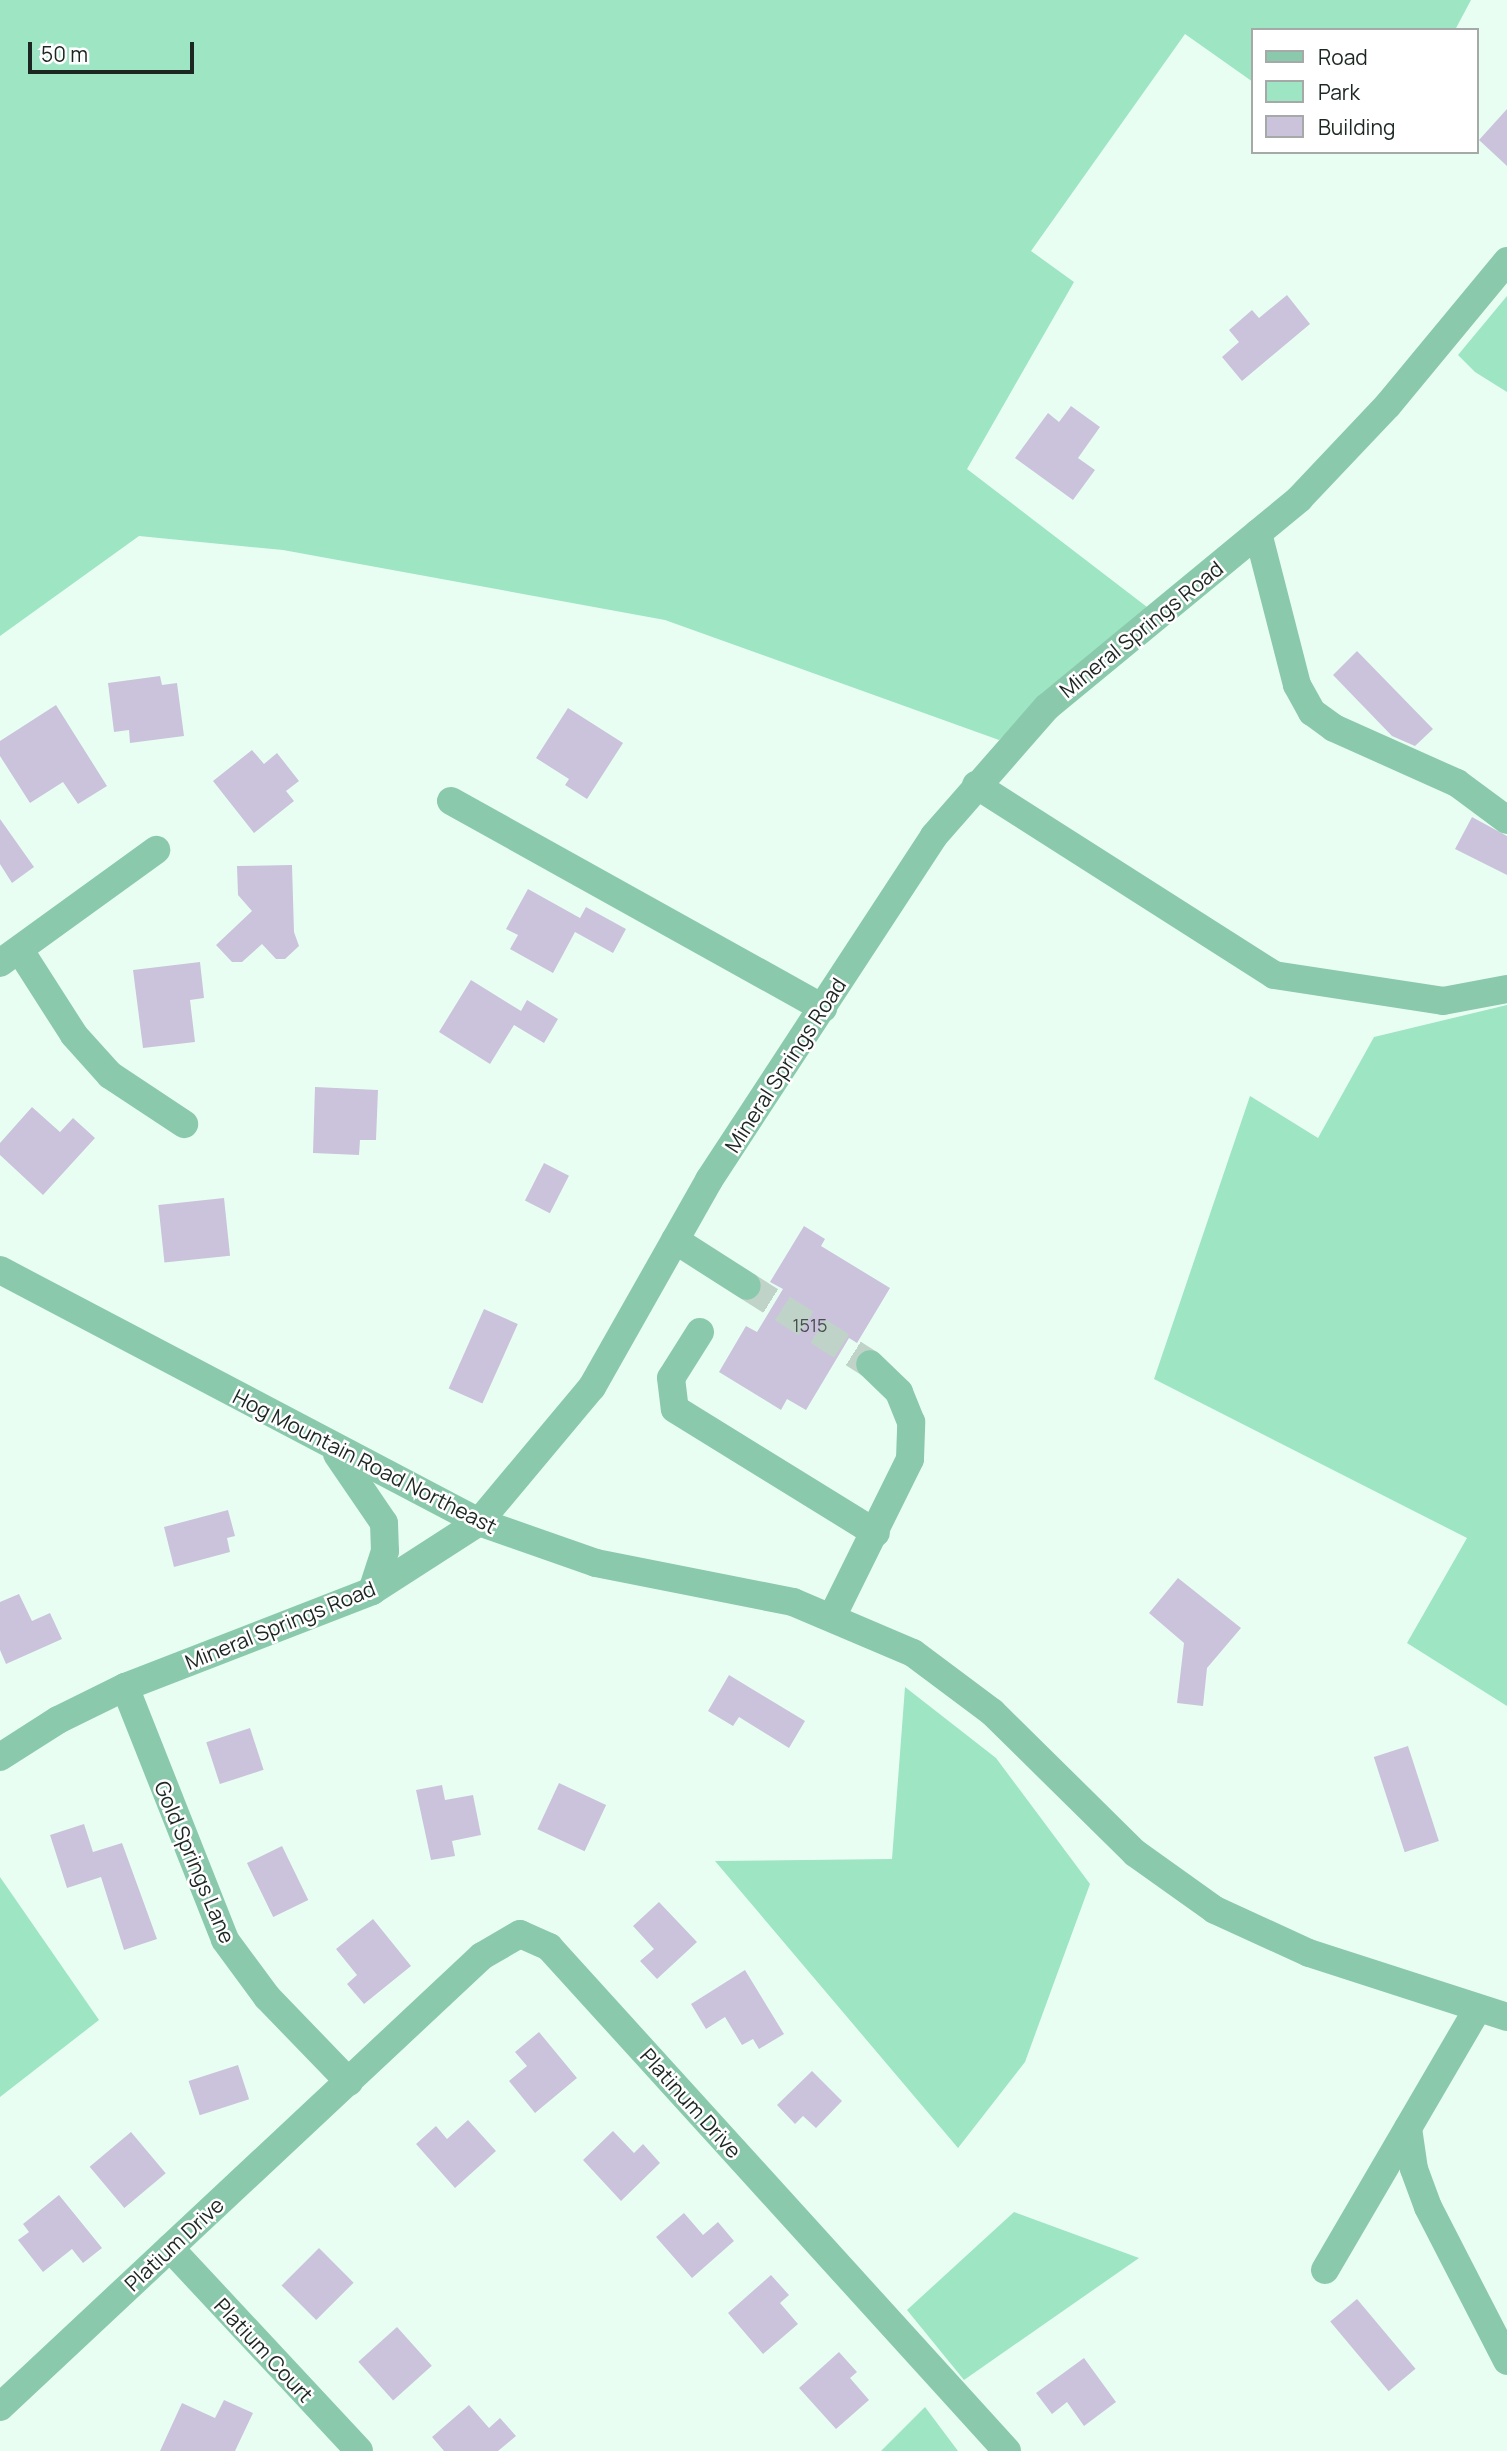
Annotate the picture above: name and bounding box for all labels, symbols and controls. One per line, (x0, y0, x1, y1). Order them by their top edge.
scale bar (32, 28, 198, 72)
legend (1252, 28, 1479, 154)
text: 50 m (41, 40, 88, 68)
text: Road (1318, 43, 1368, 71)
text: Park (1318, 78, 1360, 106)
text: Building (1318, 113, 1395, 141)
street label: Mineral Springs Road (1054, 555, 1228, 703)
street label: Mineral Springs Road (719, 973, 851, 1157)
house number: 1515 (793, 1314, 827, 1336)
street label: Hog Mountain Road Northeast (229, 1383, 501, 1539)
street label: Mineral Springs Road (181, 1575, 379, 1675)
street label: Gold Springs Lane (149, 1777, 241, 1947)
street label: Platinum Drive (635, 2043, 747, 2163)
street label: Platium Drive (119, 2192, 229, 2296)
street label: Platium Court (209, 2293, 319, 2407)

